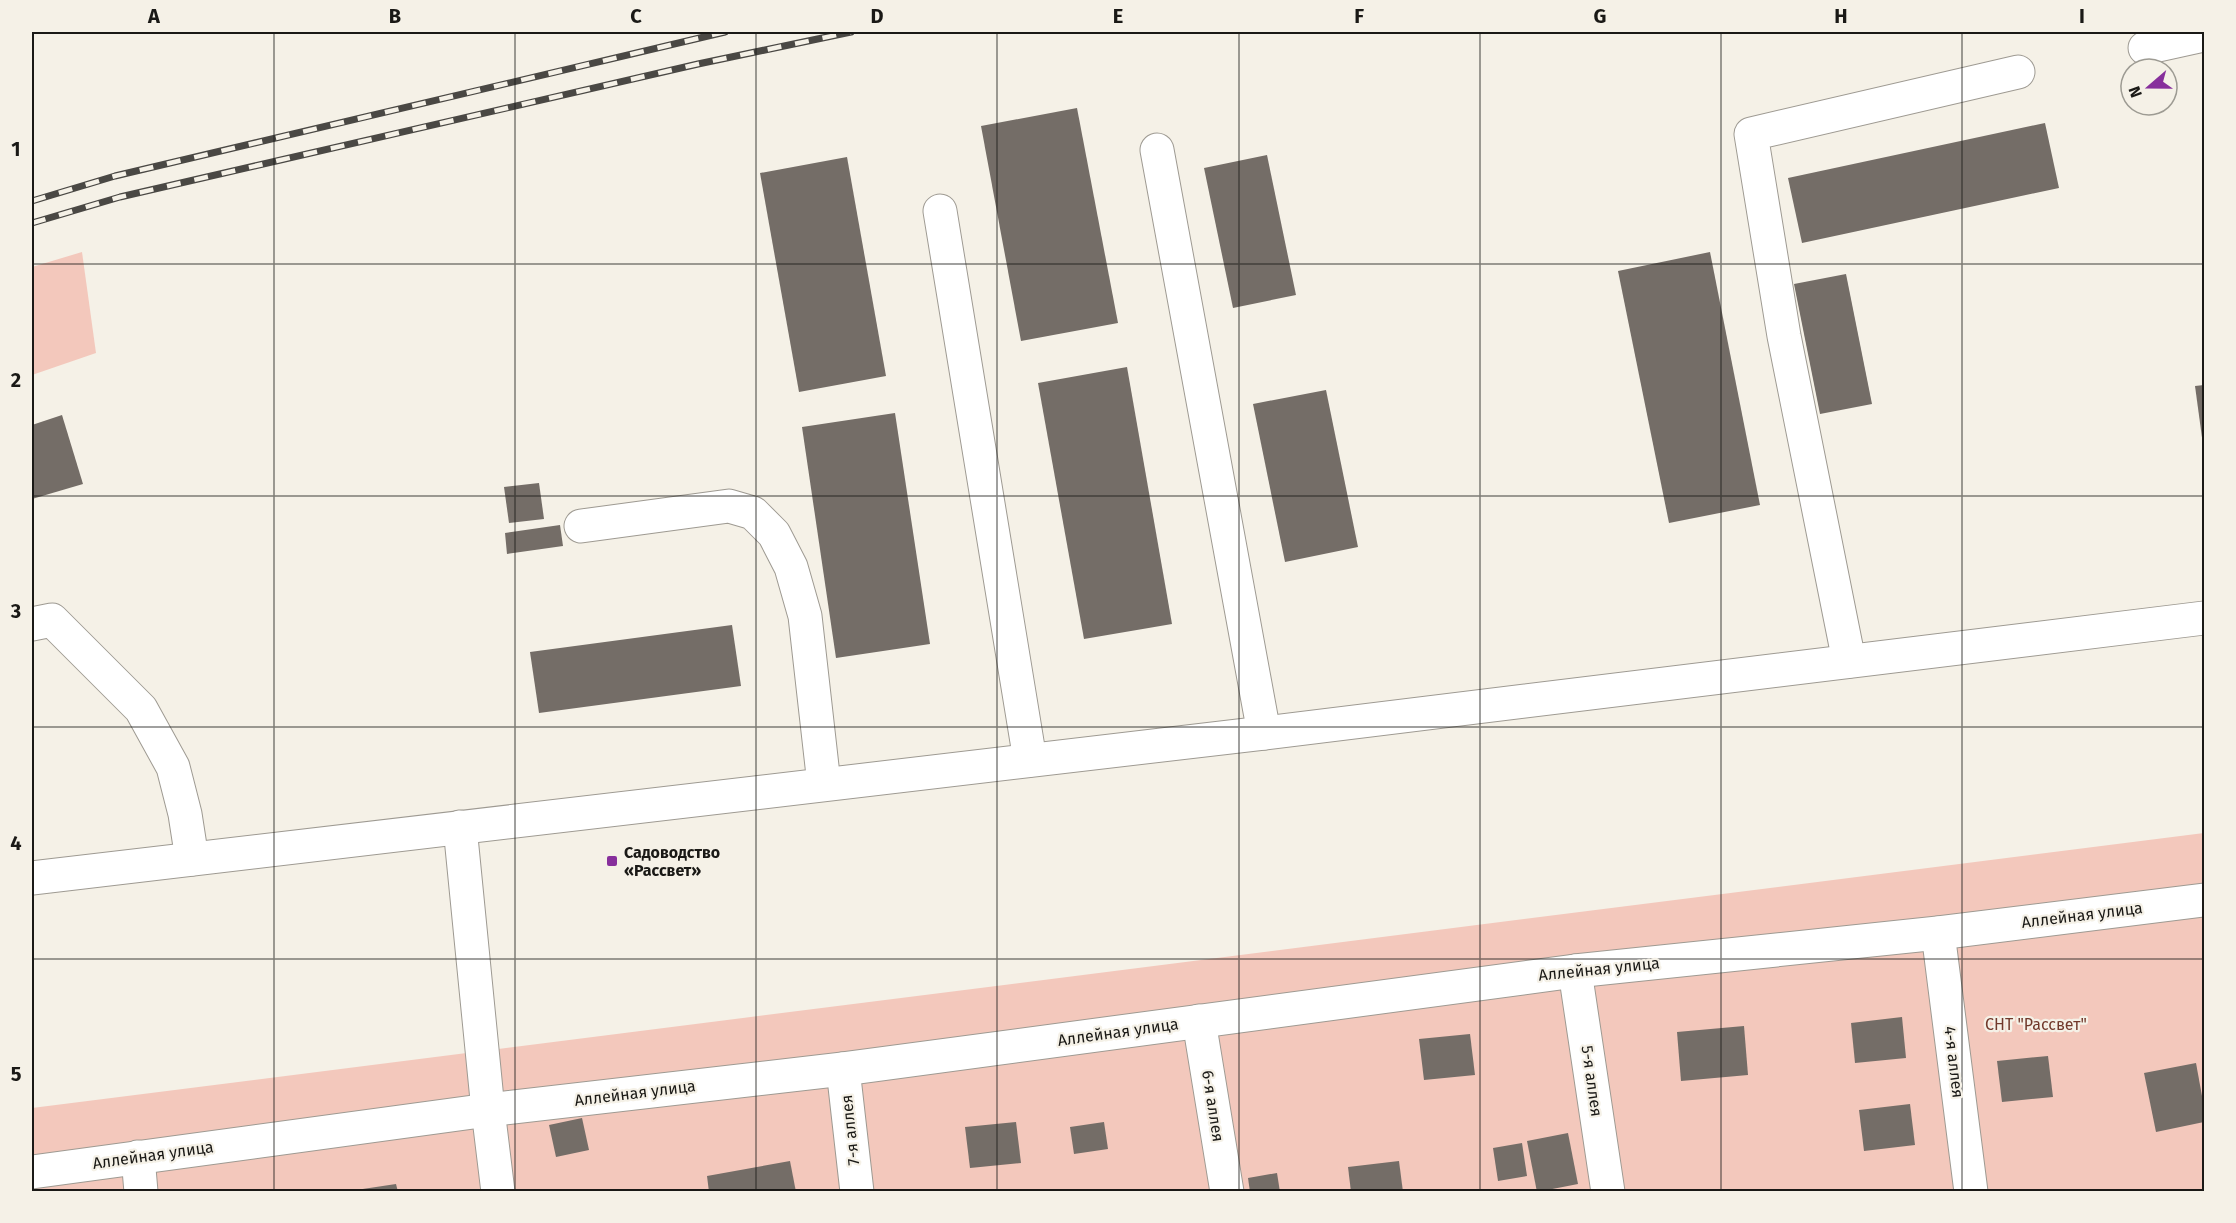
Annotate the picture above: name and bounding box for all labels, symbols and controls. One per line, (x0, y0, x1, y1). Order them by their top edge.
text: A (147, 4, 161, 28)
text: B (389, 4, 401, 28)
text: C (630, 4, 642, 28)
text: D (870, 4, 884, 28)
text: E (1113, 4, 1123, 28)
text: F (1354, 4, 1364, 28)
text: G (1594, 4, 1606, 28)
text: H (1834, 4, 1848, 28)
text: I (2079, 4, 2085, 28)
north arrow (2119, 57, 2179, 117)
text: N (2125, 84, 2146, 100)
text: 1 (11, 137, 21, 161)
text: 2 (11, 368, 21, 392)
text: 3 (10, 599, 21, 623)
text: 4 (10, 831, 22, 855)
place label: Садоводство «Рассвет» (624, 843, 720, 880)
marker: Садоводство «Рассвет» (605, 854, 619, 868)
street label: Аллейная улица (2020, 898, 2144, 932)
street label: Аллейная улица (1537, 953, 1661, 985)
street label: Аллейная улица (1056, 1014, 1180, 1050)
park label: СНТ "Рассвет" (1985, 1015, 2087, 1034)
street label: 4-я аллея (1940, 1025, 1968, 1099)
street label: 5-я аллея (1578, 1044, 1606, 1118)
text: 5 (11, 1062, 22, 1086)
street label: 6-я аллея (1198, 1069, 1228, 1143)
street label: Аллейная улица (573, 1076, 697, 1110)
street label: 7-я аллея (837, 1094, 863, 1166)
street label: Аллейная улица (91, 1137, 215, 1173)

